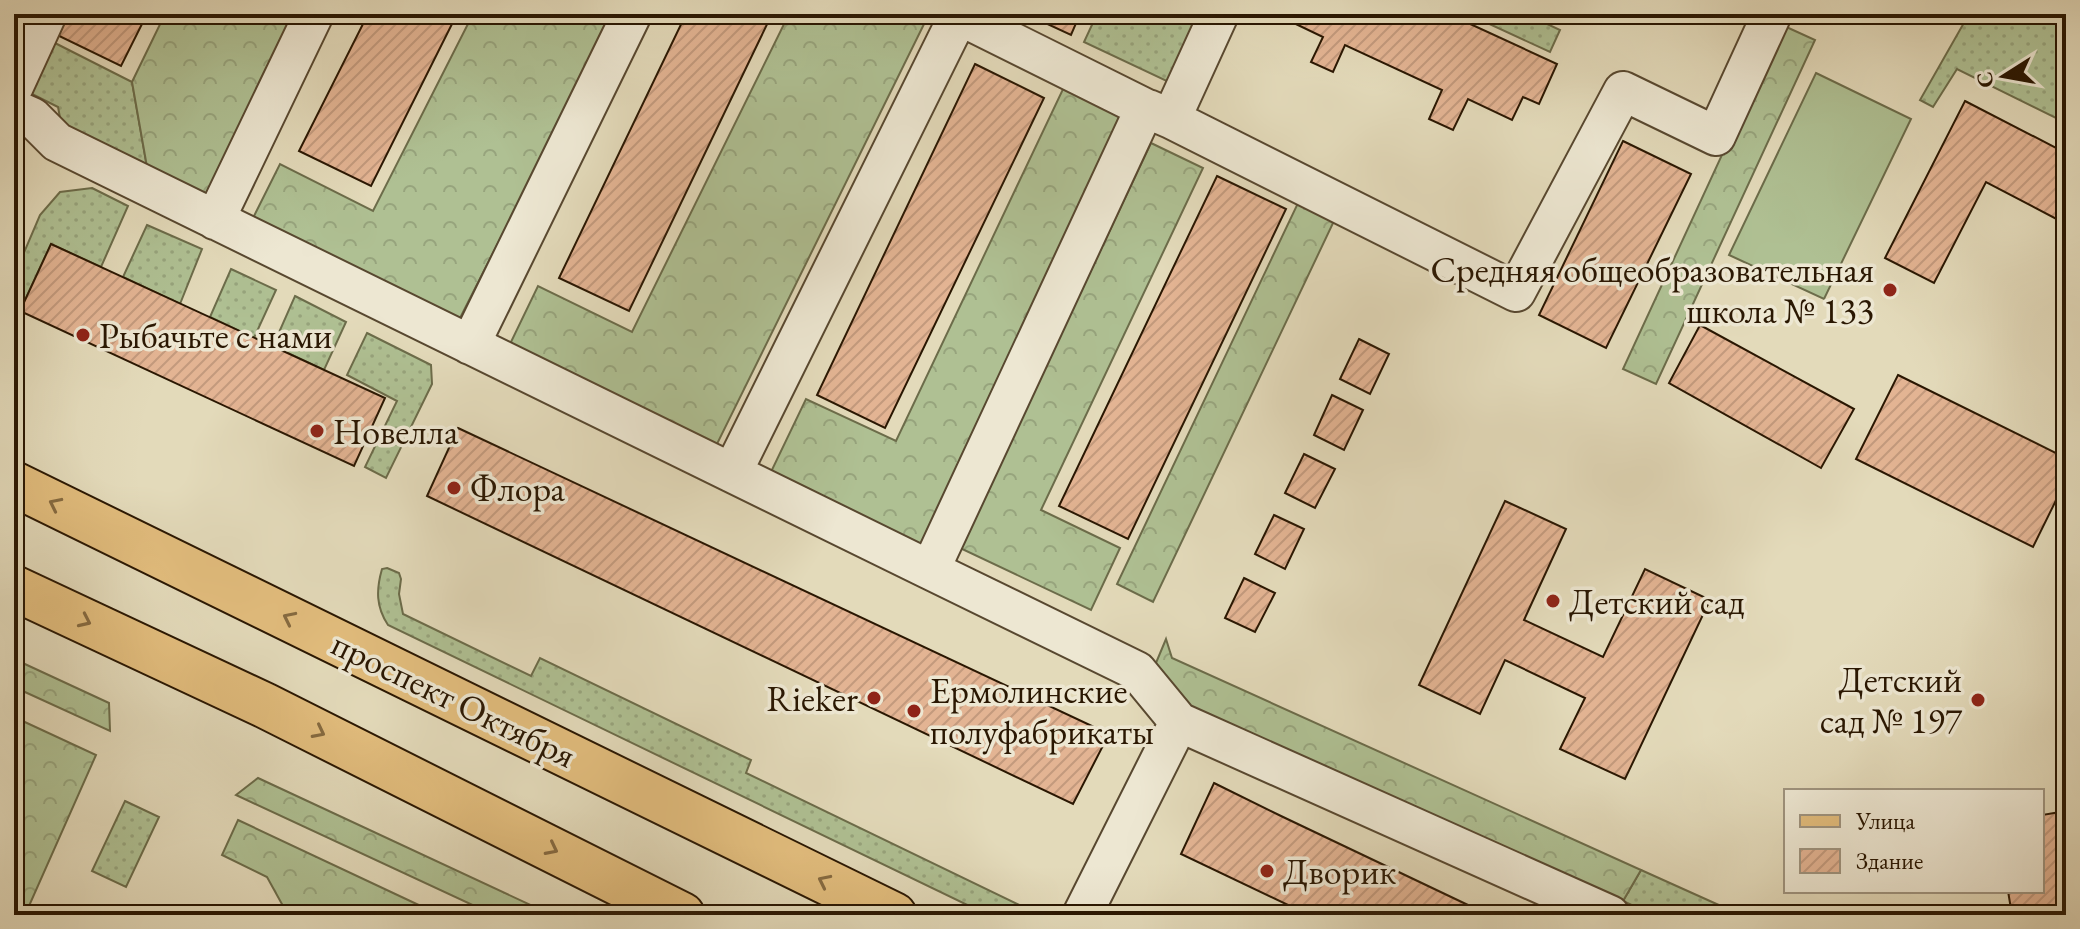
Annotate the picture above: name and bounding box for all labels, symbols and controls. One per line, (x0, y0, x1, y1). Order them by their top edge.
north arrow (1964, 36, 2044, 116)
text: С (1969, 69, 2001, 90)
place label: Средняя общеобразовательная школа № 133 (1430, 246, 1874, 334)
marker: Средняя общеобразовательная школа № 133 (1881, 281, 1899, 299)
place label: Рыбачьте с нами (99, 312, 332, 359)
marker: Рыбачьте с нами (74, 326, 92, 344)
place label: Новелла (333, 408, 459, 455)
marker: Новелла (308, 422, 326, 440)
place label: Флора (470, 465, 566, 512)
marker: Флора (445, 479, 463, 497)
one-way arrow (49, 498, 64, 514)
place label: Детский сад (1569, 578, 1745, 625)
marker: Детский сад (1544, 592, 1562, 610)
one-way arrow (76, 611, 91, 627)
one-way arrow (282, 612, 297, 628)
street label: проспект Октября (324, 620, 584, 778)
place label: Детский сад № 197 (1820, 656, 1963, 744)
place label: Ермолинские полуфабрикаты (930, 667, 1154, 755)
place label: Rieker (767, 675, 858, 722)
marker: Rieker (865, 689, 883, 707)
marker: Детский сад № 197 (1969, 691, 1987, 709)
marker: Ермолинские полуфабрикаты (905, 702, 923, 720)
one-way arrow (311, 723, 326, 738)
legend (1784, 789, 2044, 893)
text: Улица (1855, 805, 1915, 836)
one-way arrow (543, 840, 558, 855)
text: Здание (1856, 845, 1923, 876)
place label: Дворик (1283, 848, 1396, 895)
marker: Дворик (1258, 862, 1276, 880)
one-way arrow (817, 875, 832, 890)

